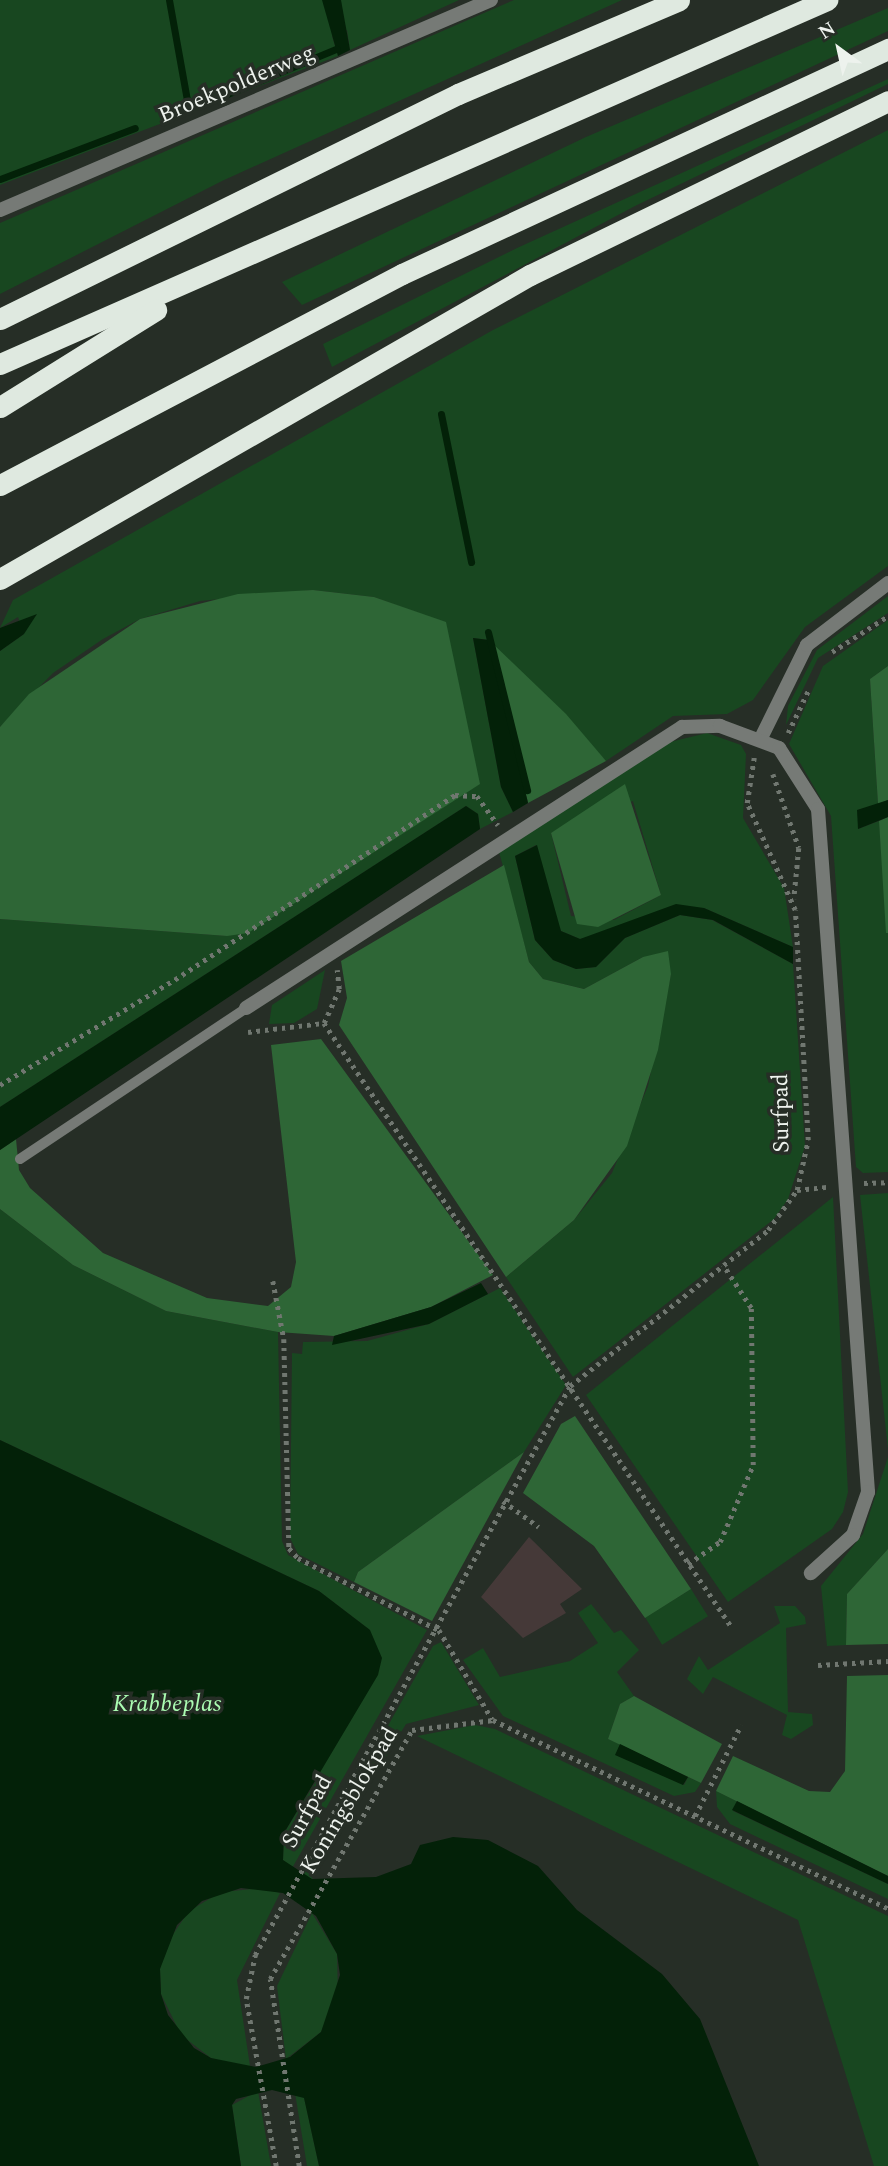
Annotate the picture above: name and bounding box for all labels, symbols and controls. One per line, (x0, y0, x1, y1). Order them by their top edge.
north arrow (804, 14, 874, 84)
text: N (813, 15, 842, 47)
street label: Broekpolderweg (155, 40, 319, 130)
street label: Surfpad (768, 1073, 796, 1153)
water label: Krabbeplas (113, 1691, 221, 1719)
street label: Koningsblokpad (295, 1723, 405, 1879)
street label: Surfpad (277, 1770, 339, 1854)

